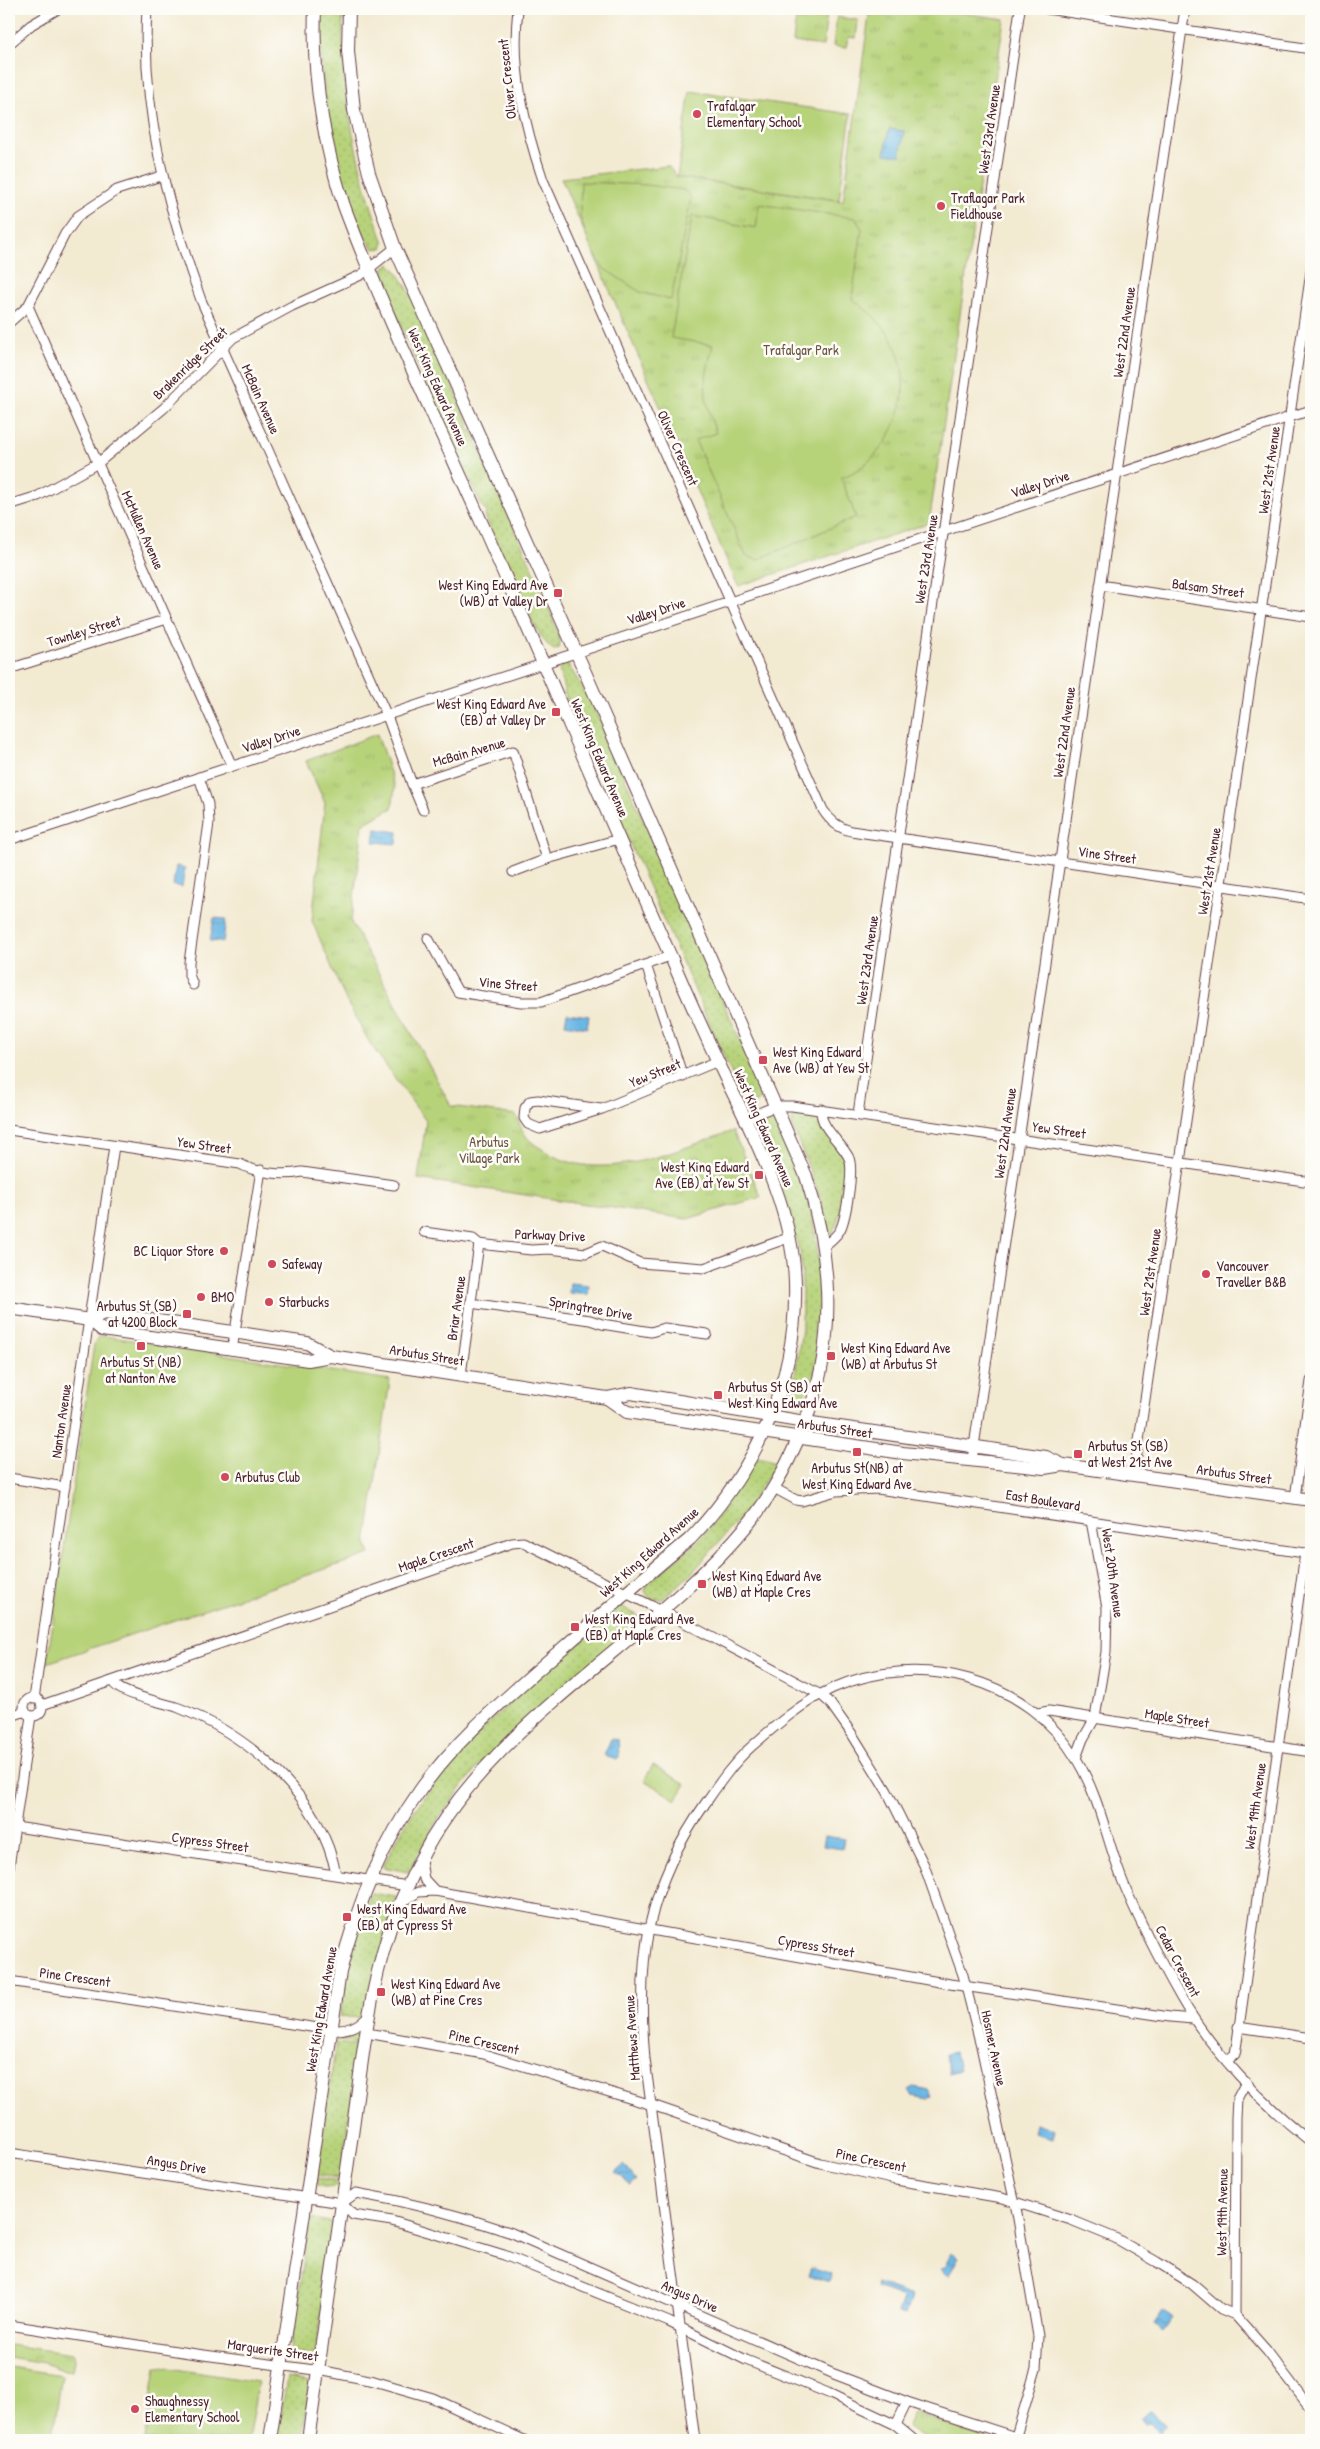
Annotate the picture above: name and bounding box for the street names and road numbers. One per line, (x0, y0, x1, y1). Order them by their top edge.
street label: Oliver Crescent (493, 38, 520, 120)
street label: West 23rd Avenue (973, 83, 1004, 175)
street label: West 22nd Avenue (1108, 285, 1139, 378)
street label: Brakenridge Street (148, 322, 232, 404)
street label: West King Edward Avenue (403, 325, 473, 449)
street label: McBain Avenue (238, 361, 285, 437)
street label: Oliver Crescent (653, 407, 704, 489)
street label: West 21st Avenue (1253, 425, 1284, 515)
street label: Valley Drive (1008, 465, 1072, 503)
street label: McMullen Avenue (118, 487, 169, 573)
street label: West 23rd Avenue (909, 513, 942, 605)
street label: Balsam Street (1171, 573, 1245, 602)
street label: Valley Drive (624, 592, 688, 630)
street label: Townley Street (45, 610, 123, 652)
street label: West 22nd Avenue (1048, 685, 1079, 778)
street label: West King Edward Avenue (566, 696, 634, 821)
street label: Valley Drive (239, 720, 303, 758)
street label: McBain Avenue (430, 732, 508, 771)
street label: West 21st Avenue (1192, 825, 1225, 916)
street label: Vine Street (1077, 841, 1138, 868)
street label: West 23rd Avenue (851, 914, 882, 1006)
street label: Vine Street (478, 971, 538, 996)
street label: Yew Street (626, 1054, 684, 1091)
street label: West King Edward Avenue (729, 1066, 799, 1190)
street label: West 22nd Avenue (989, 1086, 1020, 1179)
street label: Yew Street (1031, 1116, 1087, 1143)
street label: Yew Street (176, 1131, 232, 1158)
street label: Parkway Drive (514, 1224, 586, 1246)
street label: West 21st Avenue (1134, 1227, 1165, 1317)
street label: Briar Avenue (442, 1274, 470, 1342)
street label: Springtree Drive (548, 1291, 635, 1325)
street label: Arbutus Street (388, 1339, 466, 1370)
street label: Nanton Avenue (46, 1382, 75, 1459)
street label: Arbutus Street (797, 1413, 874, 1442)
street label: Arbutus Street (1196, 1459, 1273, 1488)
street label: East Boulevard (1005, 1484, 1082, 1515)
street label: West King Edward Avenue (595, 1502, 703, 1602)
street label: West 20th Avenue (1098, 1527, 1129, 1619)
street label: Maple Crescent (396, 1533, 477, 1577)
street label: Maple Street (1143, 1703, 1211, 1733)
street label: West 19th Avenue (1239, 1761, 1270, 1850)
street label: Cypress Street (170, 1827, 250, 1857)
street label: Cedar Crescent (1152, 1921, 1205, 2000)
street label: Cypress Street (776, 1929, 856, 1963)
street label: West King Edward Avenue (300, 1944, 342, 2073)
street label: Pine Crescent (39, 1962, 112, 1991)
street label: Matthews Avenue (619, 1994, 644, 2081)
street label: Hosmer Avenue (977, 2008, 1012, 2088)
street label: Pine Crescent (447, 2024, 521, 2059)
street label: Pine Crescent (834, 2143, 908, 2176)
street label: Angus Drive (146, 2149, 209, 2179)
street label: West 19th Avenue (1211, 2168, 1232, 2256)
street label: Angus Drive (659, 2275, 722, 2317)
street label: Marguerite Street (226, 2334, 320, 2366)

